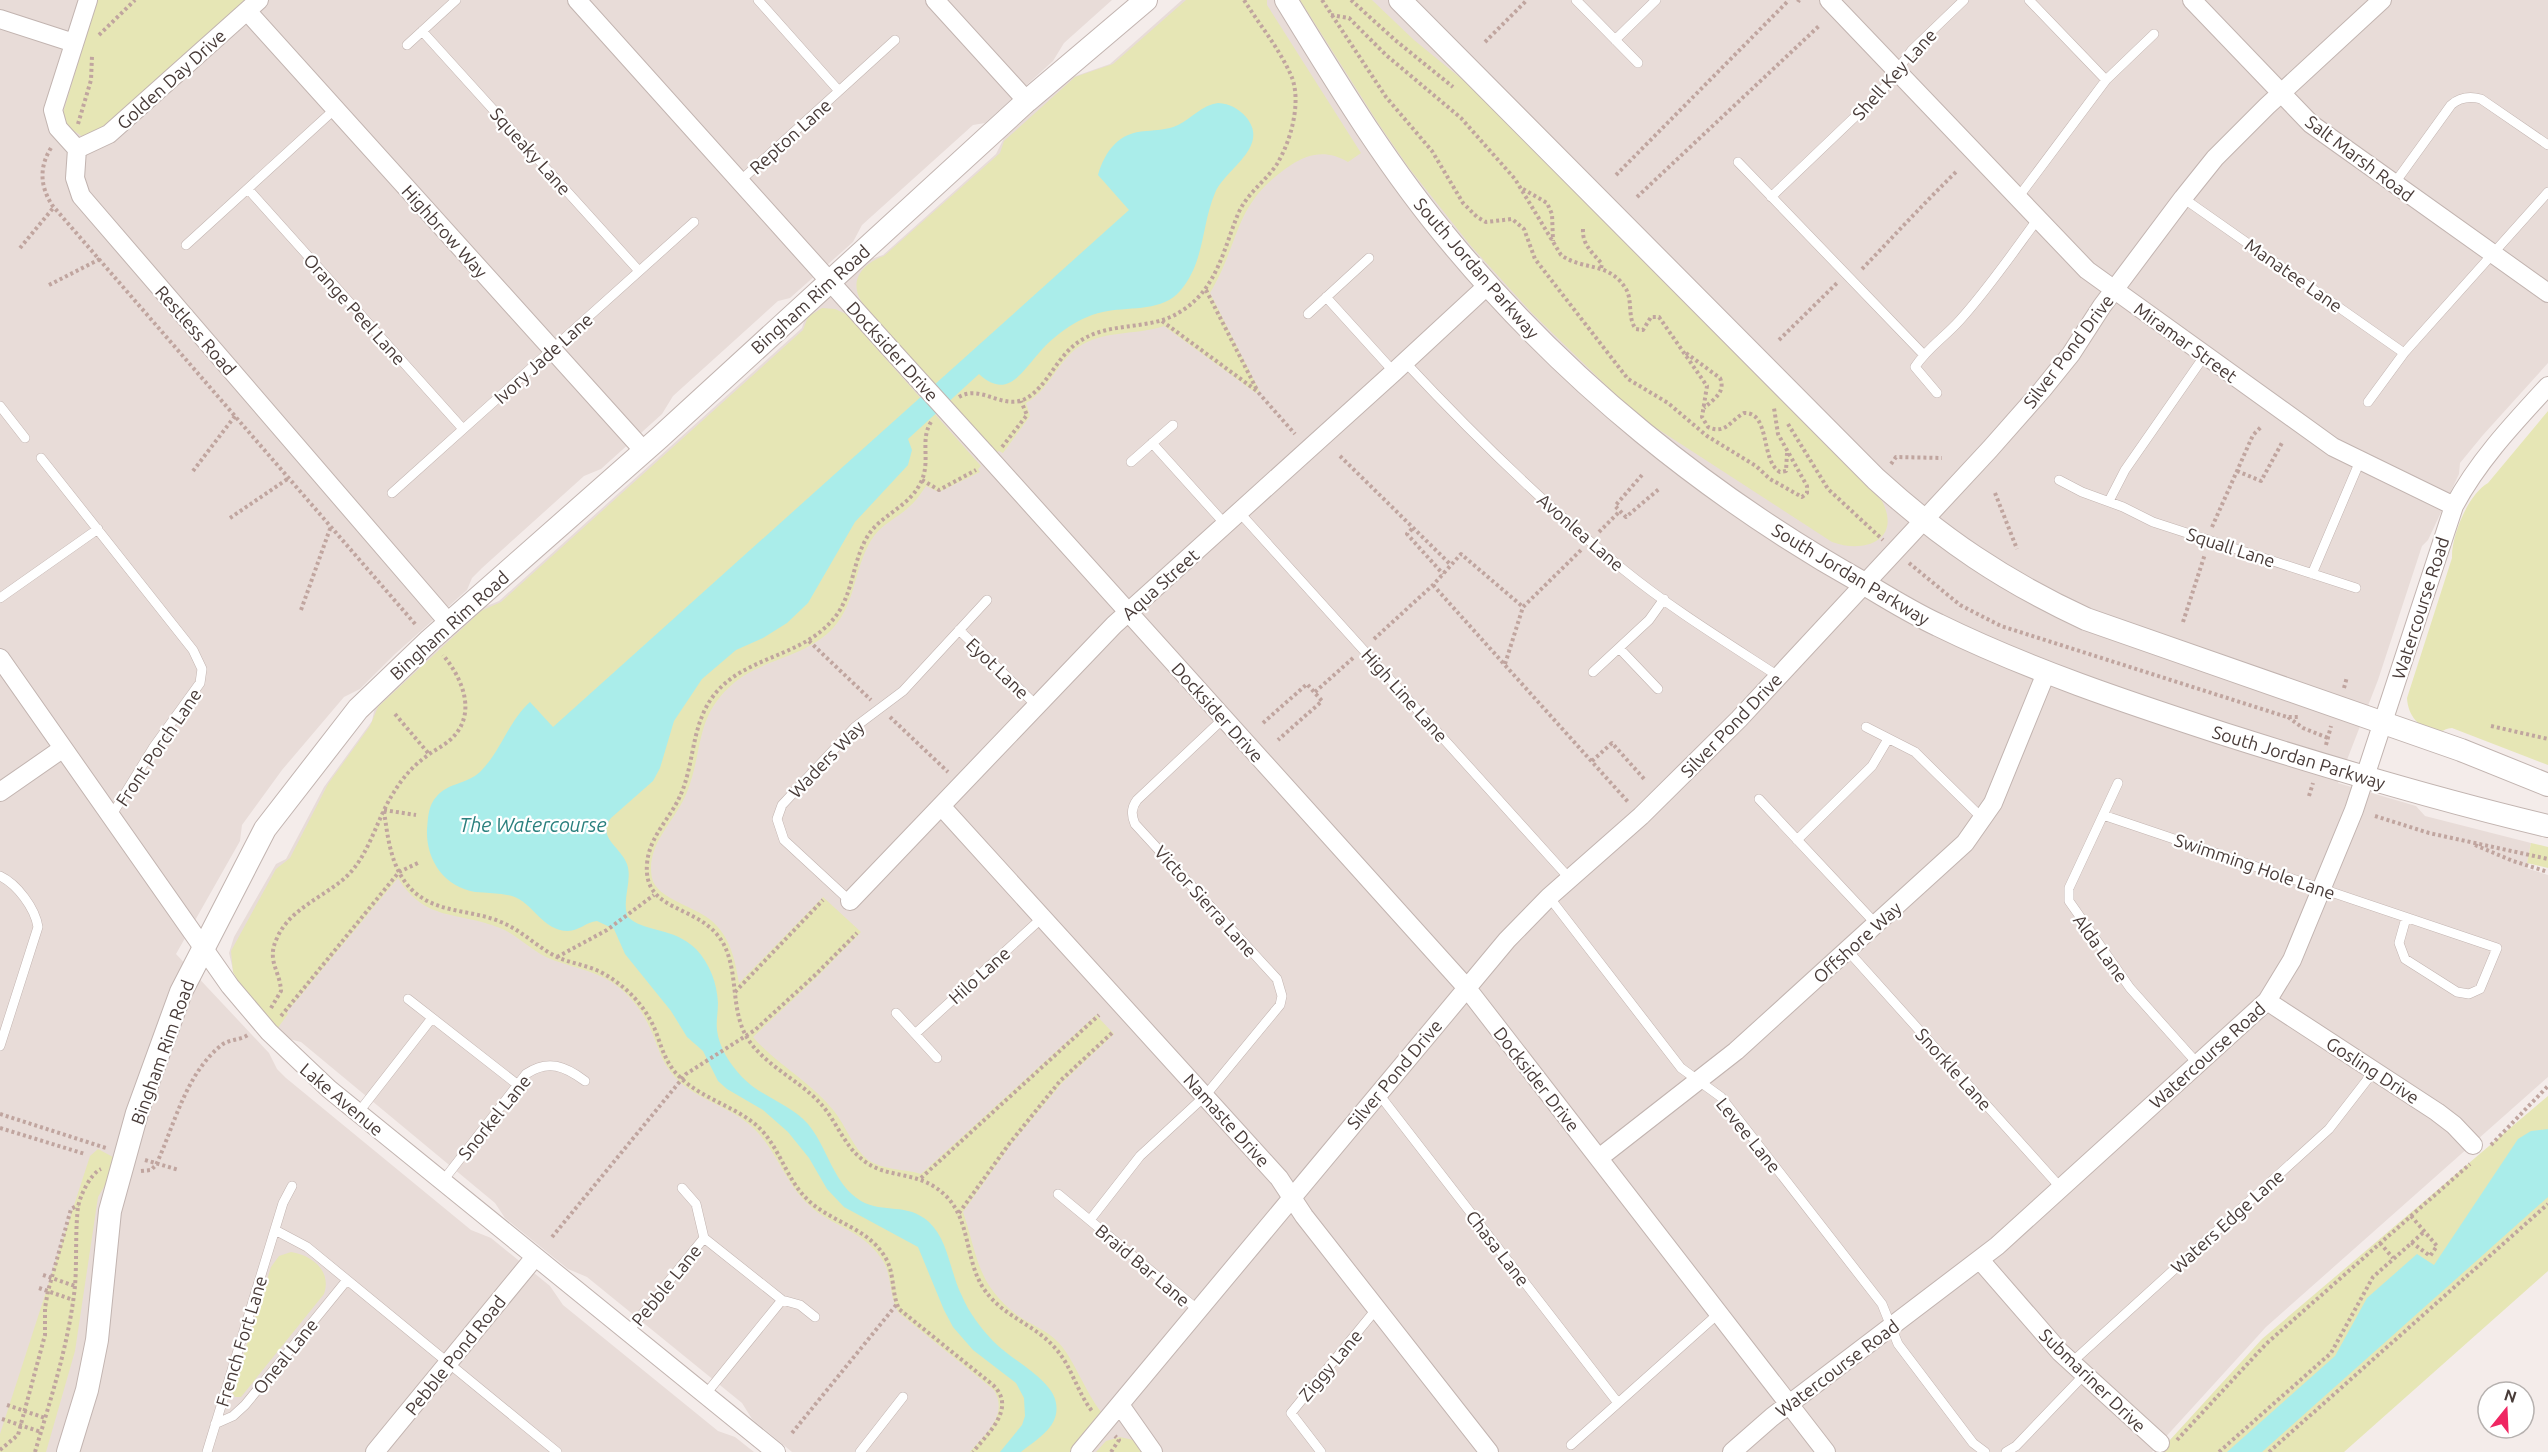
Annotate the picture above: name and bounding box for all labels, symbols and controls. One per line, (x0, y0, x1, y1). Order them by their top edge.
street label: Shell Key Lane (1848, 24, 1940, 124)
street label: Golden Day Drive (113, 25, 229, 133)
street label: Repton Lane (745, 94, 835, 178)
street label: Squeaky Lane (487, 103, 575, 199)
street label: Salt Marsh Road (2302, 111, 2418, 205)
street label: Highbrow Way (398, 181, 492, 282)
street label: South Jordan Parkway (1410, 194, 1544, 343)
street label: Manatee Lane (2242, 234, 2346, 316)
street label: Bingham Rim Road (747, 241, 873, 357)
street label: Orange Peel Lane (300, 249, 410, 369)
street label: Restless Road (152, 281, 240, 379)
street label: Silver Pond Drive (2019, 290, 2117, 412)
street label: Docksider Drive (843, 297, 943, 405)
street label: Miramar Street (2131, 298, 2241, 386)
street label: Ivory Jade Lane (490, 309, 596, 407)
street label: Avonlea Lane (1534, 489, 1628, 575)
street label: South Jordan Parkway (1769, 519, 1933, 629)
street label: Squall Lane (2184, 523, 2278, 571)
street label: Watercourse Road (2388, 534, 2452, 682)
street label: Aqua Street (1118, 544, 1202, 624)
street label: Bingham Rim Road (386, 567, 512, 683)
street label: Eyot Lane (963, 633, 1033, 703)
street label: High Line Lane (1358, 644, 1452, 746)
street label: Docksider Drive (1168, 658, 1268, 766)
street label: Silver Pond Drive (1676, 669, 1786, 781)
street label: Front Porch Lane (111, 684, 205, 810)
street label: Waders Way (784, 716, 868, 802)
street label: South Jordan Parkway (2210, 721, 2388, 793)
water label: The Watercourse (459, 813, 607, 836)
street label: Swimming Hole Lane (2172, 829, 2338, 903)
street label: Victor Sierra Lane (1151, 841, 1261, 961)
street label: Offshore Way (1809, 897, 1905, 987)
street label: Alda Lane (2070, 910, 2132, 986)
street label: Hilo Lane (944, 942, 1014, 1008)
street label: Bingham Rim Road (127, 977, 197, 1127)
street label: Watercourse Road (2145, 998, 2269, 1112)
street label: Silver Pond Drive (1342, 1015, 1446, 1133)
street label: Docksider Drive (1490, 1023, 1584, 1135)
street label: Snorkle Lane (1912, 1024, 1996, 1114)
street label: Gosling Drive (2323, 1033, 2423, 1107)
street label: Lake Avenue (297, 1059, 387, 1139)
street label: Namaste Drive (1180, 1069, 1274, 1171)
street label: Snorkel Lane (454, 1071, 534, 1163)
street label: Levee Lane (1713, 1094, 1785, 1176)
street label: Waters Edge Lane (2167, 1165, 2287, 1277)
street label: Chasa Lane (1462, 1206, 1534, 1290)
street label: Braid Bar Lane (1092, 1220, 1194, 1310)
street label: Pebble Lane (627, 1240, 705, 1330)
street label: French Fort Lane (212, 1273, 270, 1409)
street label: Pebble Pond Road (401, 1291, 509, 1419)
street label: Oneal Lane (249, 1314, 321, 1398)
street label: Watercourse Road (1772, 1315, 1902, 1421)
street label: Submariner Drive (2036, 1324, 2150, 1436)
street label: Ziggy Lane (1294, 1325, 1366, 1405)
north arrow (2476, 1380, 2536, 1440)
text: N (2502, 1385, 2519, 1406)

